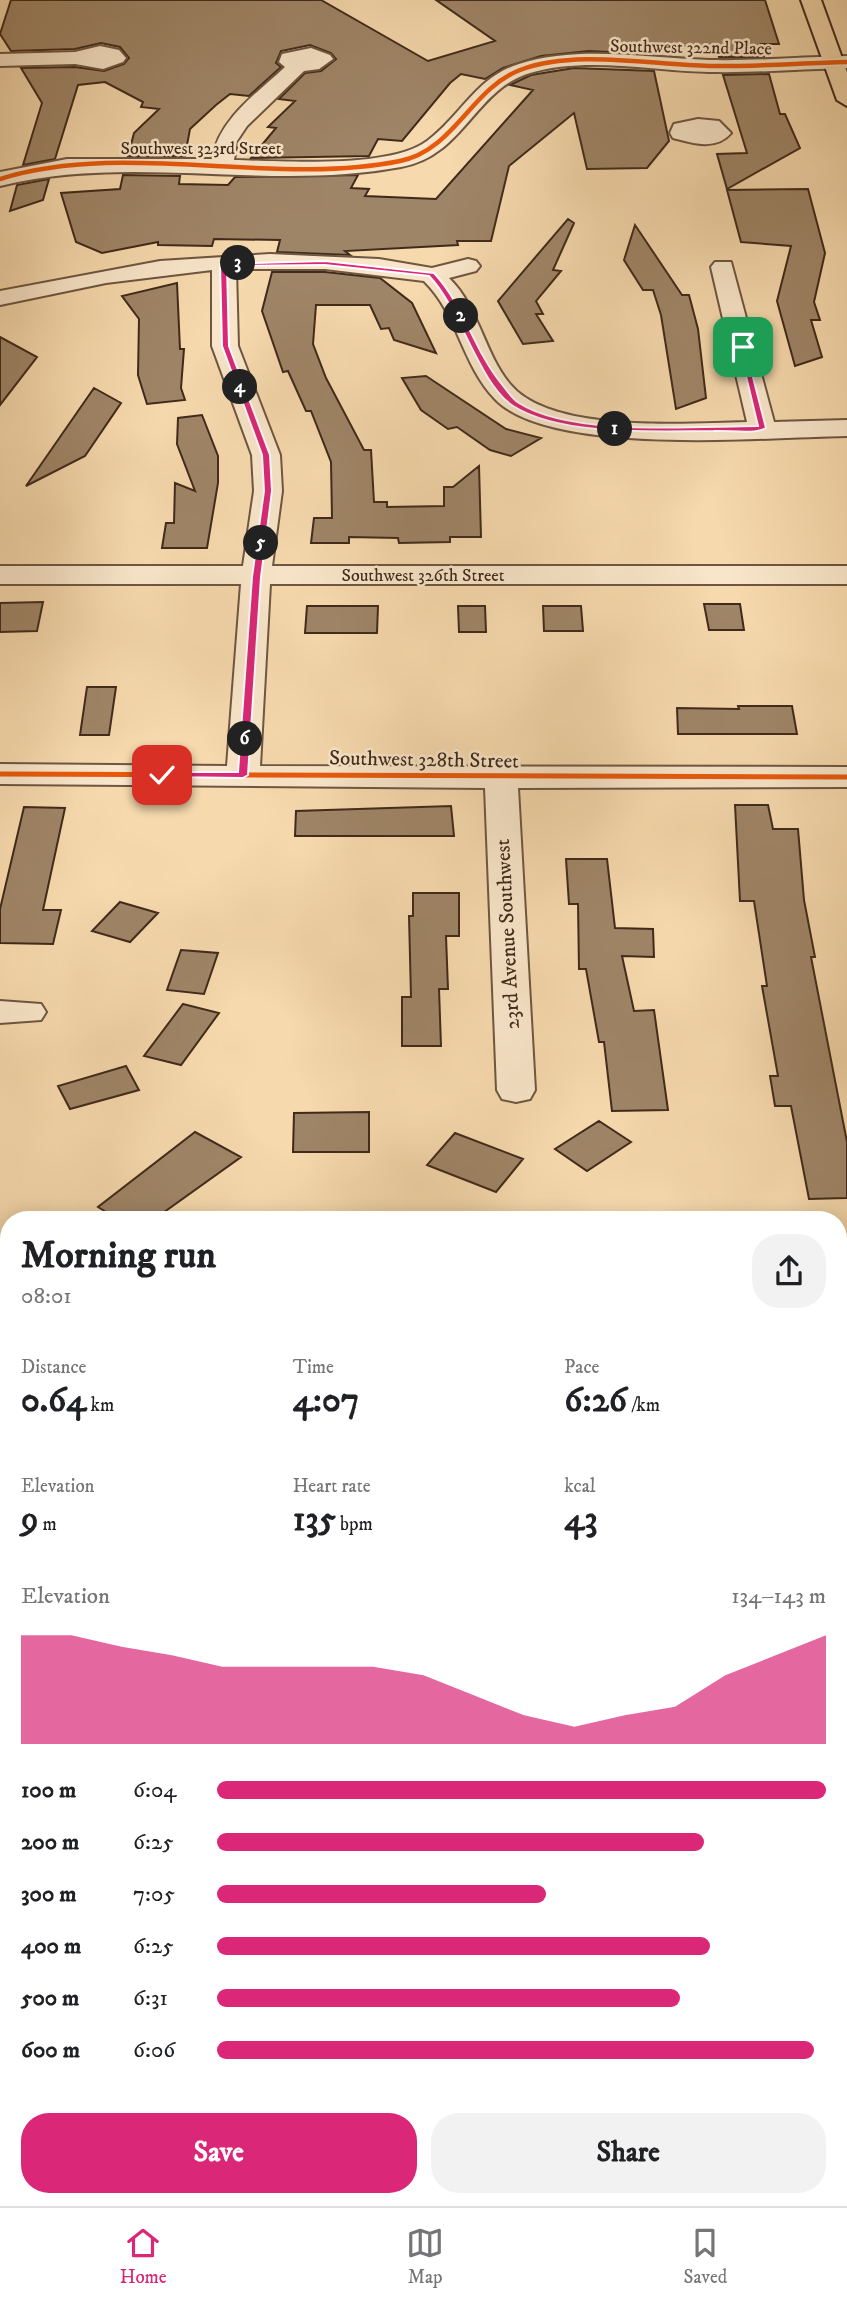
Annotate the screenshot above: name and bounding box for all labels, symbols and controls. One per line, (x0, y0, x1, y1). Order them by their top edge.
street label: Southwest 322nd Place (610, 36, 772, 60)
street label: Southwest 323rd Street (121, 138, 282, 160)
pin: 3 (220, 246, 256, 280)
text: 3 (234, 251, 241, 274)
pin: 2 (444, 298, 478, 334)
text: 2 (456, 304, 465, 327)
pin (713, 317, 773, 377)
icon: arrive (724, 328, 762, 366)
pin: 4 (222, 370, 258, 404)
text: 4 (234, 375, 245, 398)
pin: 1 (598, 412, 632, 446)
text: 1 (611, 417, 618, 440)
pin: 5 (244, 526, 278, 560)
text: 5 (256, 531, 265, 554)
street label: Southwest 326th Street (341, 565, 505, 587)
pin: 6 (228, 722, 262, 756)
text: 6 (240, 727, 249, 750)
pin (132, 745, 192, 805)
street label: Southwest 328th Street (329, 745, 519, 775)
icon: check (143, 756, 181, 794)
street label: 23rd Avenue Southwest (490, 838, 526, 1030)
text: Morning run (21, 1232, 216, 1280)
button: share (752, 1234, 826, 1308)
text: 08:01 (21, 1282, 72, 1311)
text: Distance (21, 1356, 86, 1379)
text: Time (293, 1356, 334, 1379)
text: Pace (564, 1356, 599, 1379)
text: 0.64 (21, 1379, 87, 1423)
text: 4:07 (293, 1379, 359, 1423)
text: 6:26 (564, 1379, 627, 1423)
text: km (87, 1394, 114, 1417)
text: /km (627, 1394, 660, 1417)
text: Elevation (21, 1475, 95, 1498)
text: Heart rate (293, 1475, 371, 1498)
text: kcal (564, 1475, 596, 1498)
text: 9 (21, 1498, 38, 1542)
text: 135 (293, 1498, 336, 1542)
text: 43 (564, 1498, 598, 1542)
text: m (38, 1513, 57, 1536)
text: bpm (336, 1513, 373, 1536)
text: Elevation (21, 1582, 110, 1611)
text: 134–143 m (731, 1582, 826, 1611)
text: 100 m (21, 1776, 76, 1805)
text: 6:04 (133, 1776, 177, 1805)
text: 200 m (21, 1828, 79, 1857)
text: 6:25 (133, 1828, 174, 1857)
text: 300 m (21, 1880, 77, 1909)
text: 7:05 (133, 1880, 175, 1909)
text: 400 m (21, 1932, 81, 1961)
text: 6:25 (133, 1932, 174, 1961)
text: 500 m (21, 1984, 79, 2013)
text: 6:31 (133, 1984, 168, 2013)
text: 600 m (21, 2036, 80, 2065)
text: 6:06 (133, 2036, 175, 2065)
button: Save (21, 2113, 417, 2193)
button: Share (431, 2113, 826, 2193)
tab: Home (120, 2224, 167, 2289)
tab: Map (406, 2224, 444, 2289)
tab: Saved (684, 2224, 727, 2289)

